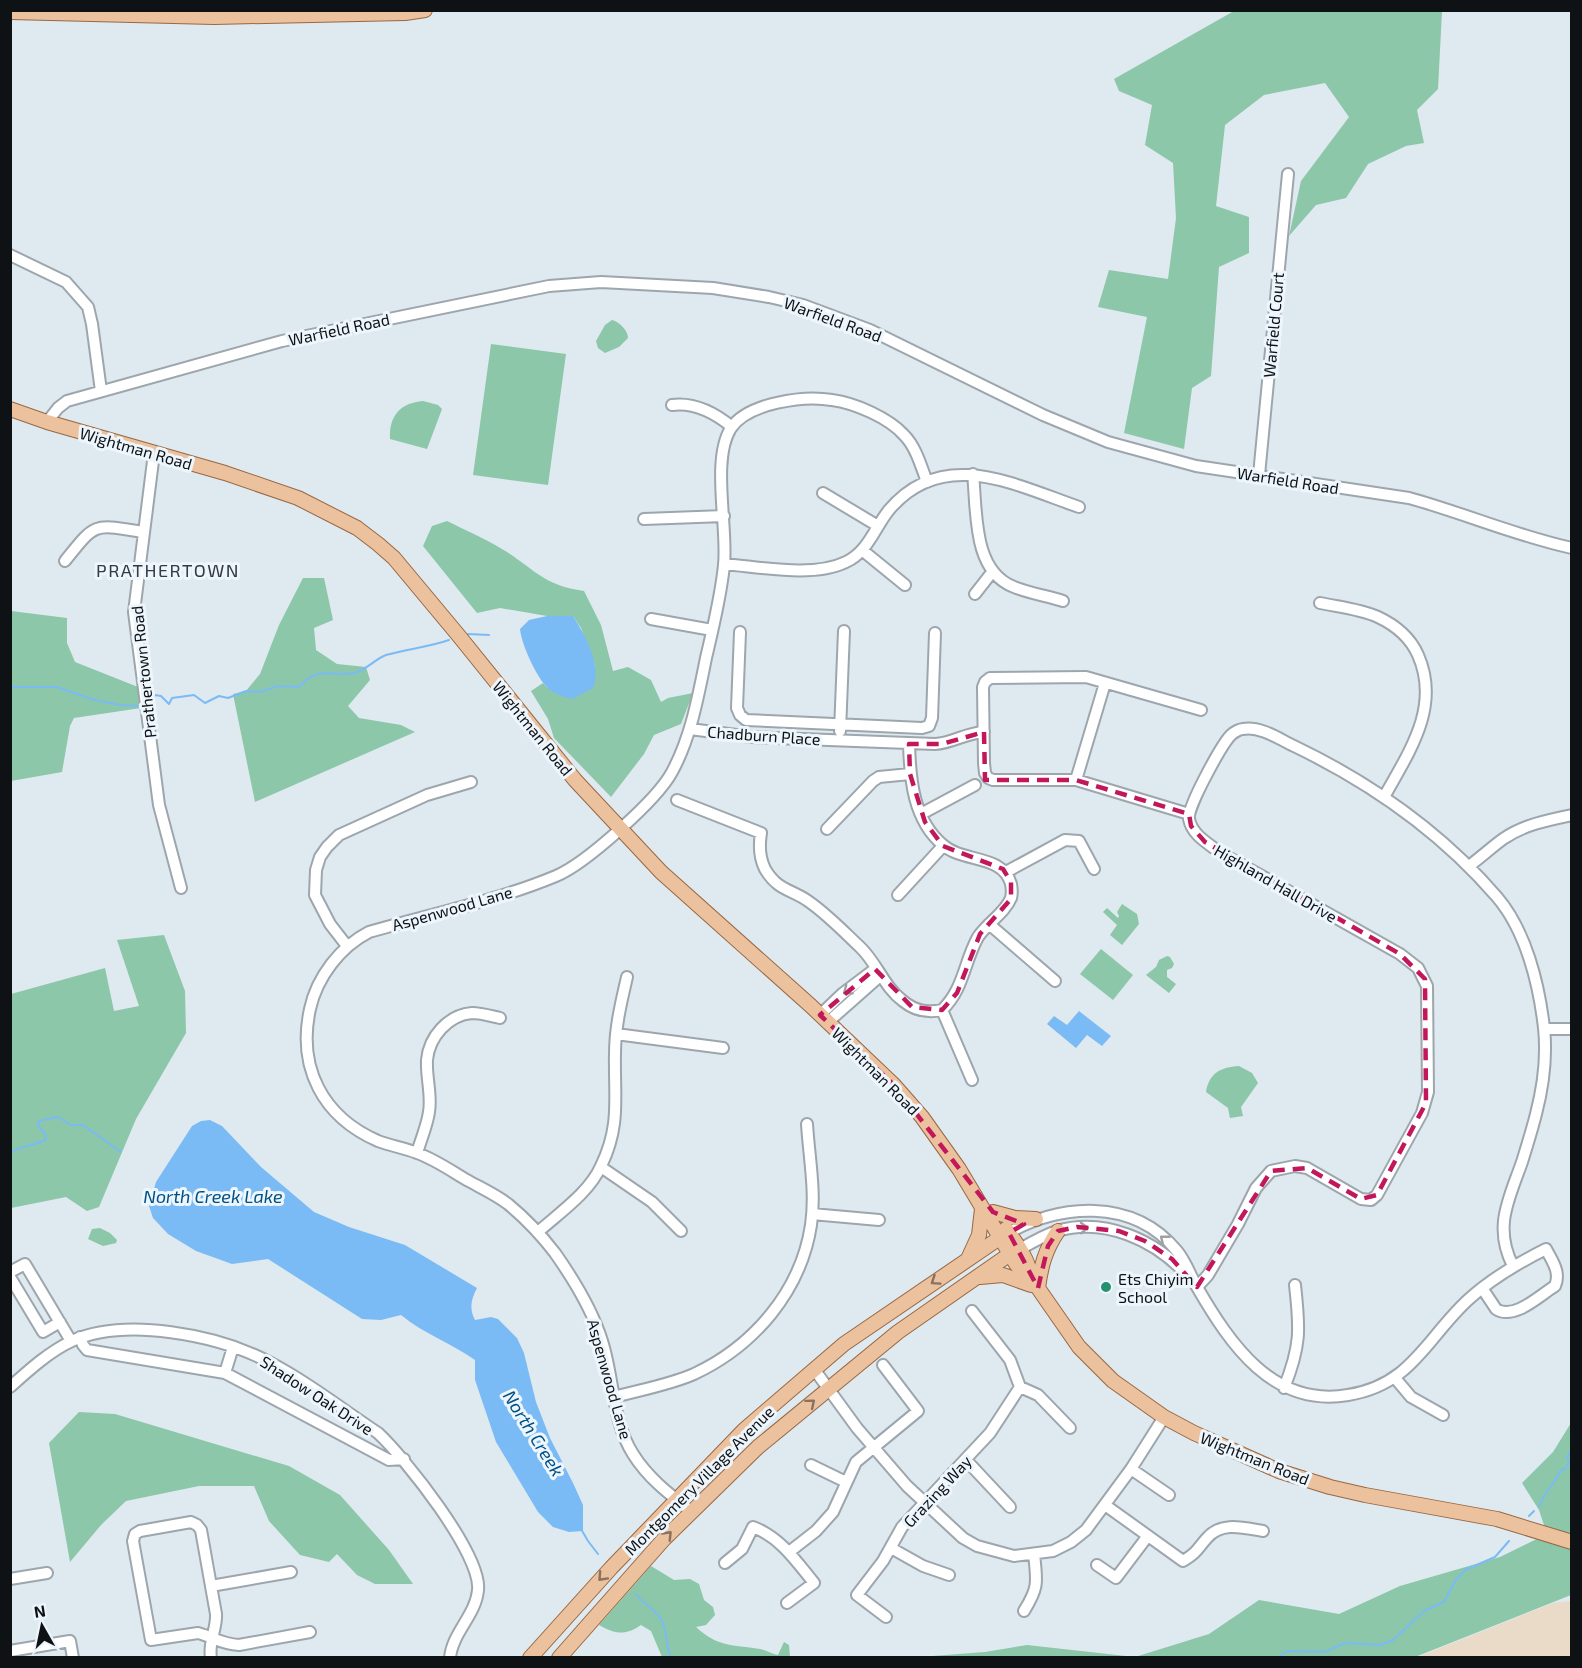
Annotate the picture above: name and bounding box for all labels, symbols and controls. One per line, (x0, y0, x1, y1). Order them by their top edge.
street label: Warfield Court (1259, 271, 1287, 379)
street label: Warfield Road (781, 292, 885, 346)
street label: Warfield Road (287, 309, 391, 349)
street label: Wightman Road (78, 423, 194, 473)
street label: Warfield Road (1236, 463, 1340, 497)
district label: PRATHERTOWN (96, 559, 240, 581)
street label: Prathertown Road (127, 605, 159, 739)
street label: Wightman Road (489, 677, 577, 779)
street label: Chadburn Place (707, 722, 821, 748)
street label: Highland Hall Drive (1211, 840, 1341, 926)
street label: Aspenwood Lane (390, 882, 514, 934)
one-way arrow (842, 984, 853, 995)
street label: Wightman Road (828, 1023, 924, 1119)
water label: North Creek Lake (143, 1185, 283, 1207)
one-way arrow (1080, 1222, 1089, 1234)
one-way arrow (1160, 1236, 1171, 1247)
place label: Ets Chiyim School (1118, 1269, 1194, 1306)
one-way arrow (931, 1274, 942, 1285)
marker: Ets Chiyim School (1099, 1280, 1113, 1294)
street label: Aspenwood Lane (584, 1317, 636, 1441)
street label: Shadow Oak Drive (257, 1351, 377, 1439)
water label: North Creek (499, 1386, 569, 1480)
one-way arrow (804, 1399, 815, 1410)
street label: Montgomery Village Avenue (620, 1401, 778, 1559)
street label: Wightman Road (1198, 1427, 1312, 1489)
street label: Grazing Way (899, 1451, 975, 1531)
one-way arrow (660, 1532, 671, 1543)
one-way arrow (599, 1570, 610, 1581)
north arrow (12, 1596, 72, 1656)
text: N (32, 1600, 47, 1621)

